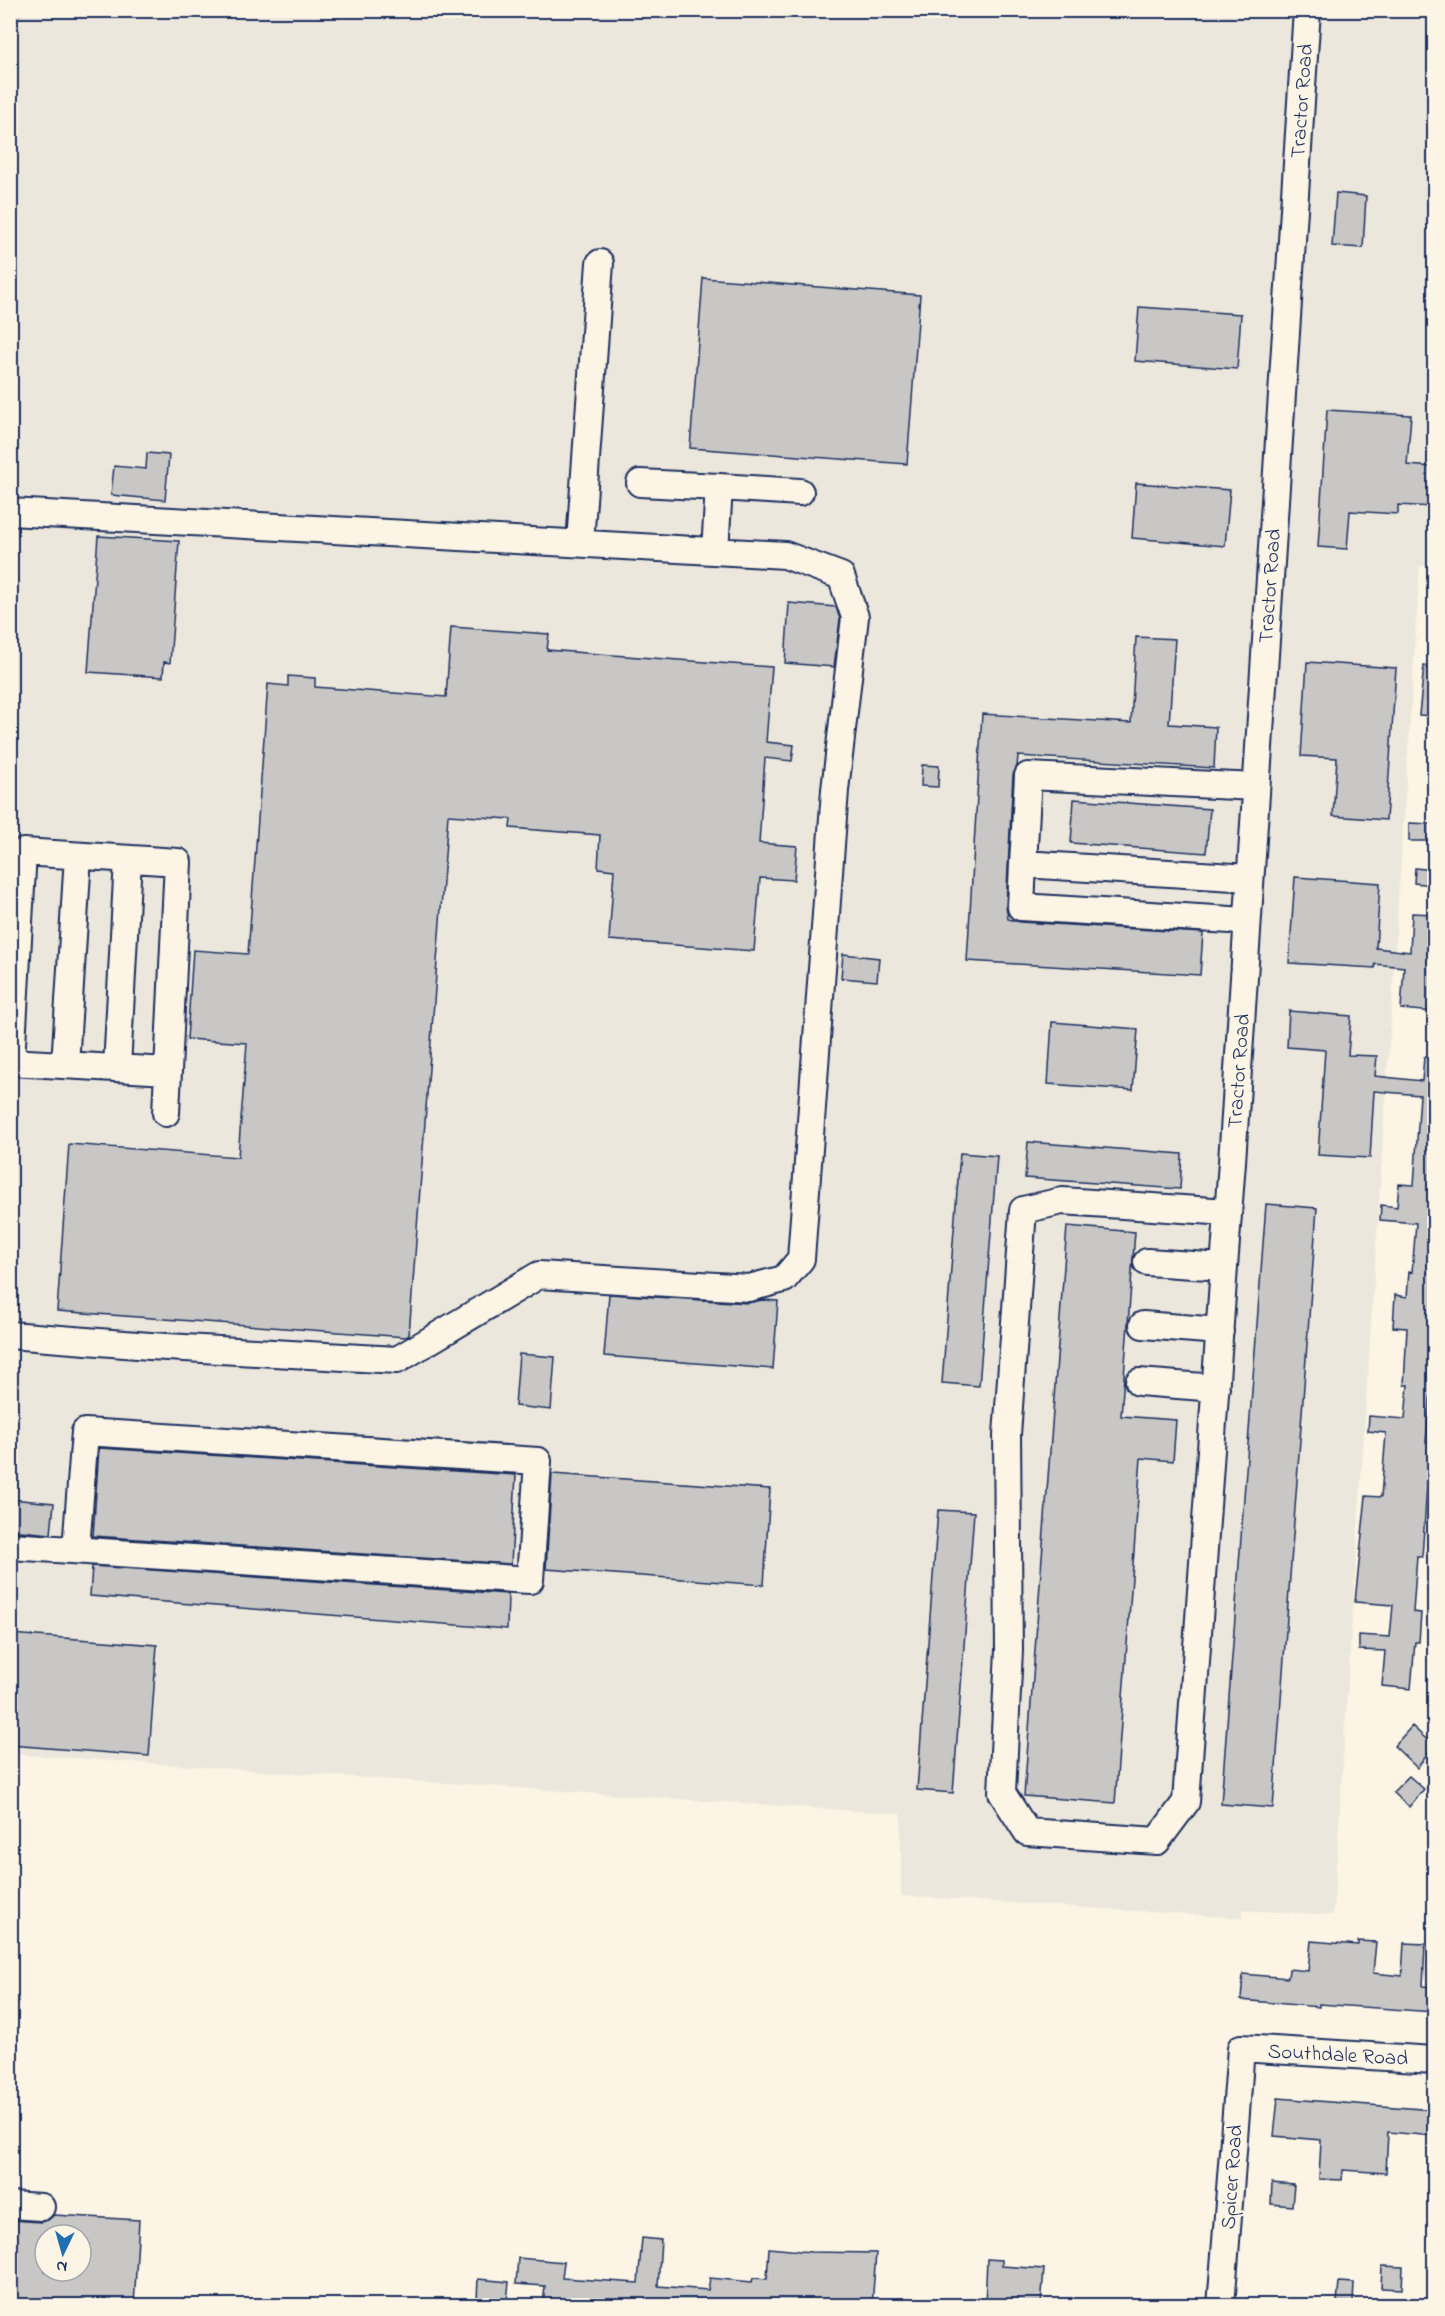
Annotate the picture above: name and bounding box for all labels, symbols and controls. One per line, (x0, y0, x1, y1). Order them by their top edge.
street label: Tractor Road (1284, 43, 1322, 159)
street label: Tractor Road (1252, 528, 1290, 644)
street label: Tractor Road (1221, 1013, 1259, 1129)
street label: Southdale Road (1267, 2037, 1409, 2075)
street label: Spicer Road (1214, 2124, 1252, 2230)
north arrow (33, 2223, 93, 2283)
text: N (55, 2254, 68, 2278)

